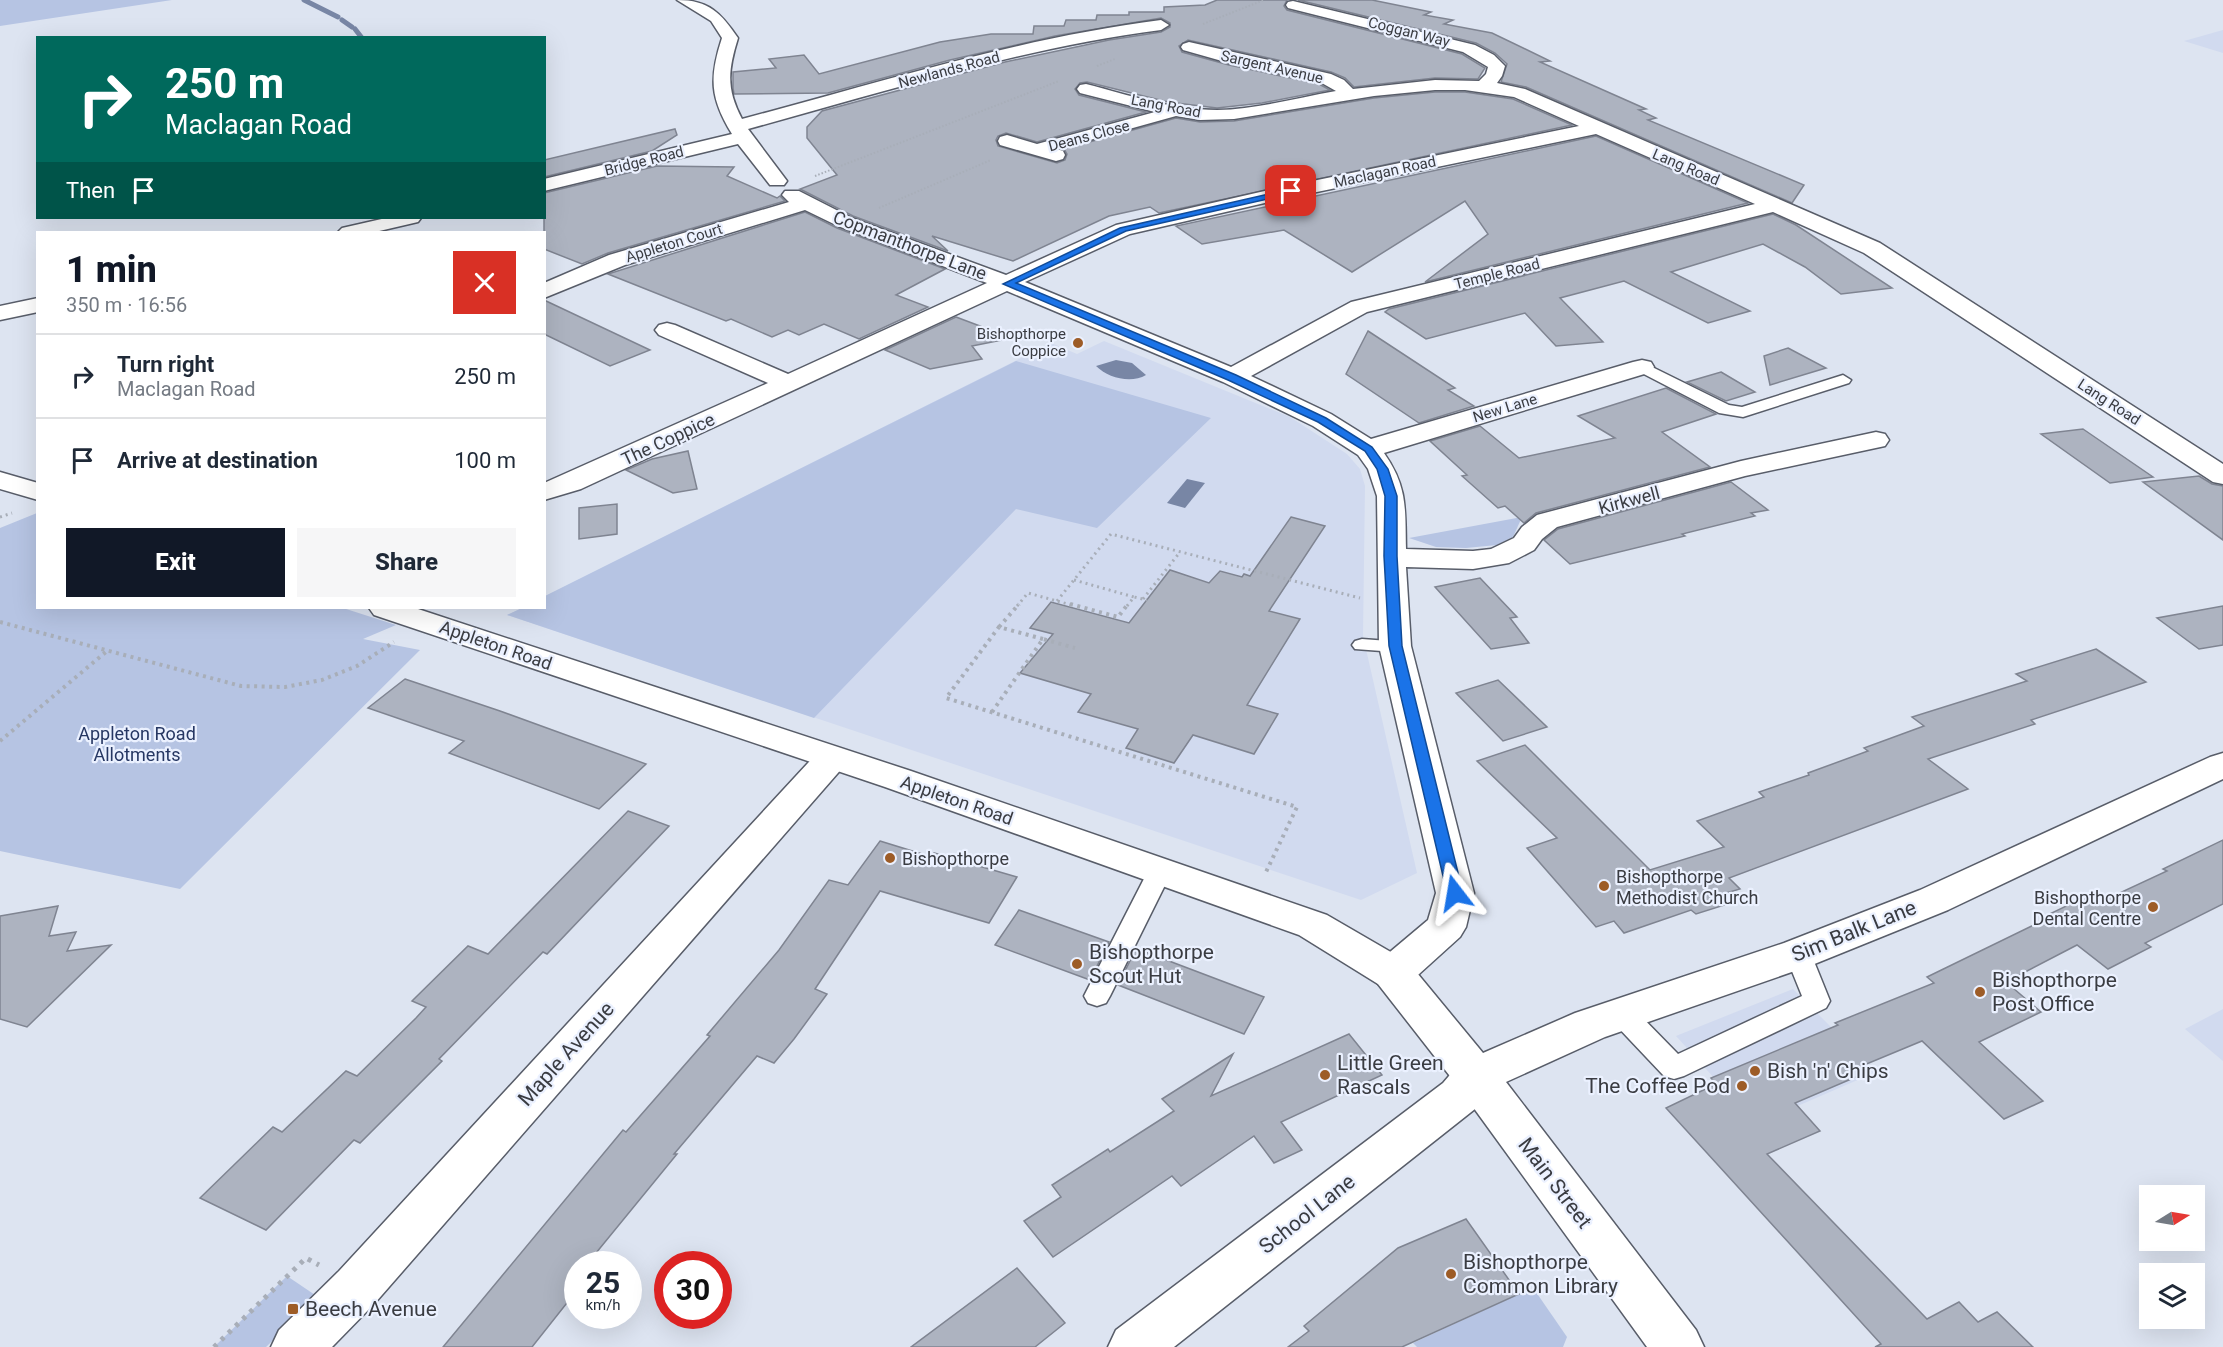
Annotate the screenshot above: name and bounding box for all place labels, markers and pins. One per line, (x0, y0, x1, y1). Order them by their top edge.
pin (1265, 165, 1316, 216)
place label: Bishopthorpe Coppice (977, 325, 1066, 360)
marker: Bishopthorpe Coppice (1071, 336, 1085, 350)
place label: Bishopthorpe (902, 848, 1009, 869)
marker: Bishopthorpe (883, 851, 897, 865)
place label: Bishopthorpe Methodist Church (1616, 866, 1758, 908)
marker: Bishopthorpe Methodist Church (1597, 879, 1611, 893)
place label: Bishopthorpe Dental Centre (2033, 887, 2141, 929)
marker: Bishopthorpe Dental Centre (2146, 900, 2160, 914)
place label: Bishopthorpe Scout Hut (1089, 940, 1214, 988)
marker: Bishopthorpe Scout Hut (1070, 957, 1084, 971)
place label: Bishopthorpe Post Office (1992, 968, 2117, 1016)
marker: Bishopthorpe Post Office (1973, 985, 1987, 999)
place label: Little Green Rascals (1337, 1051, 1444, 1099)
place label: Bish 'n' Chips (1767, 1059, 1889, 1083)
marker: Bish 'n' Chips (1748, 1064, 1762, 1078)
marker: Little Green Rascals (1318, 1068, 1332, 1082)
place label: The Coffee Pod (1585, 1074, 1730, 1098)
marker: The Coffee Pod (1735, 1079, 1749, 1093)
place label: Bishopthorpe Common Library (1463, 1250, 1618, 1298)
marker: Bishopthorpe Common Library (1444, 1267, 1458, 1281)
place label: Beech Avenue (305, 1297, 437, 1321)
marker: Beech Avenue (286, 1302, 300, 1316)

